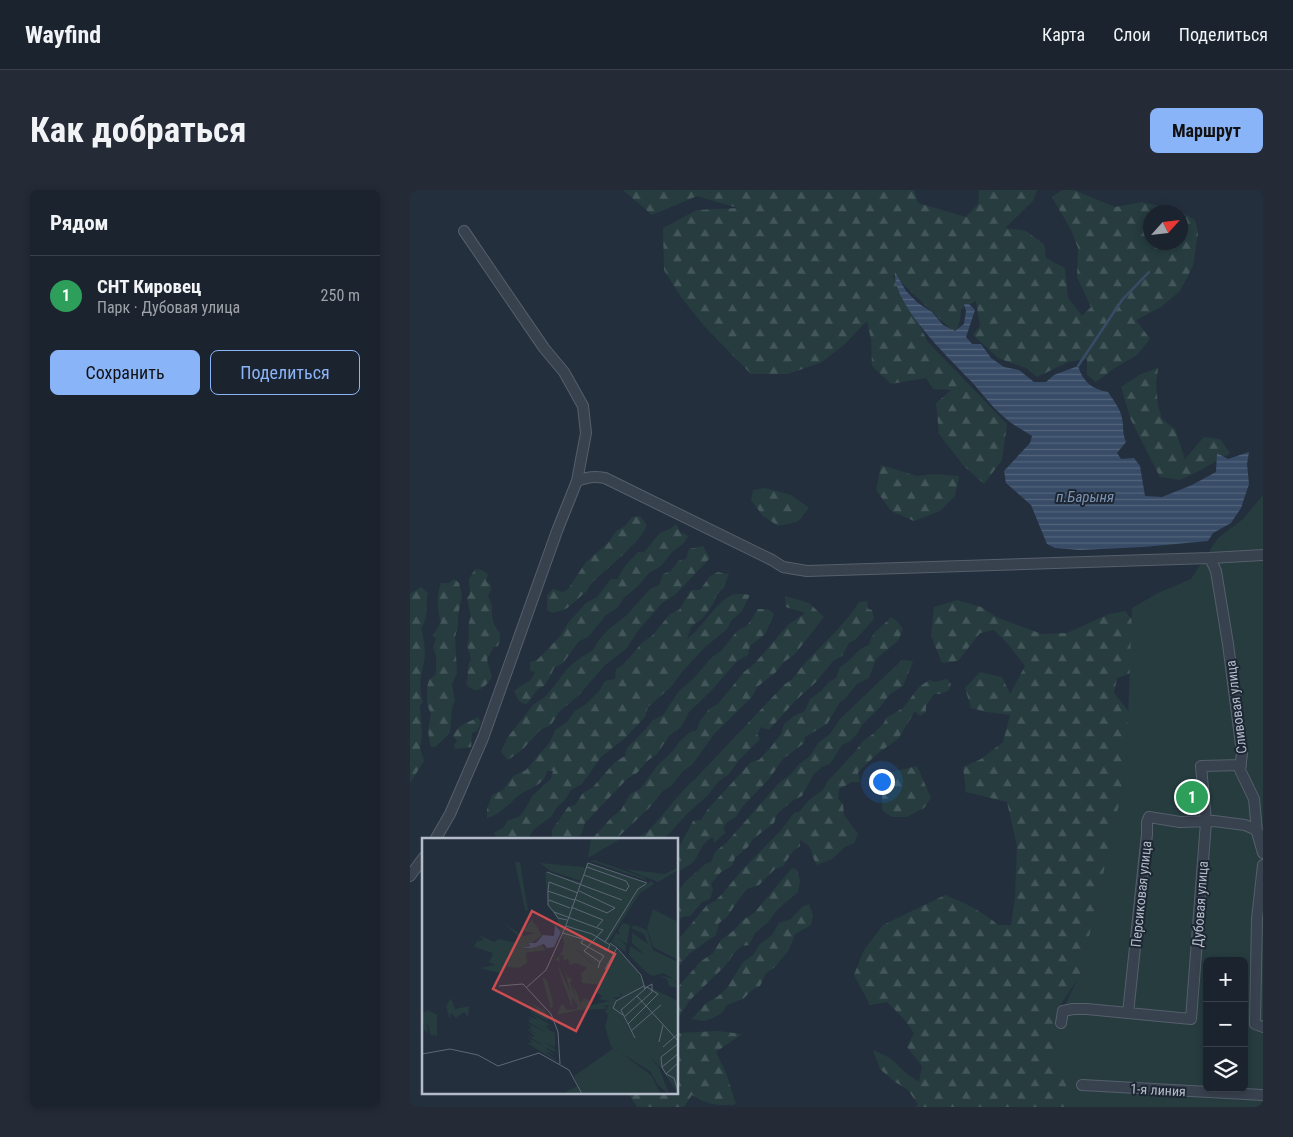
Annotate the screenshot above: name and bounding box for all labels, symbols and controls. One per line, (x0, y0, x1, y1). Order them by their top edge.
text: Wayfind (25, 21, 101, 49)
text: Карта (1042, 24, 1085, 45)
text: Слои (1113, 24, 1151, 45)
text: Поделиться (1179, 24, 1268, 45)
button: Маршрут (1150, 108, 1263, 153)
text: Как добраться (30, 110, 246, 151)
north arrow (1143, 205, 1188, 250)
text: Рядом (50, 211, 109, 235)
text: СНТ Кировец (97, 275, 201, 298)
text: 1 (62, 286, 70, 305)
text: 250 m (321, 286, 360, 305)
text: Парк · Дубовая улица (97, 298, 240, 317)
button: Сохранить (50, 350, 200, 395)
button: Поделиться (210, 350, 360, 395)
water label: п.Барыня (1056, 488, 1114, 506)
street label: Сливовая улица (1222, 659, 1250, 755)
your location (869, 769, 895, 795)
pin: 1 (1176, 778, 1208, 816)
inset map (422, 838, 679, 1094)
street label: Персиковая улица (1127, 840, 1155, 948)
street label: Дубовая улица (1189, 860, 1211, 948)
map controls (1203, 957, 1248, 1092)
button: + (1203, 957, 1248, 1002)
button: − (1203, 1002, 1248, 1047)
button: layers (1203, 1047, 1248, 1092)
street label: 1-я линия (1130, 1081, 1186, 1099)

